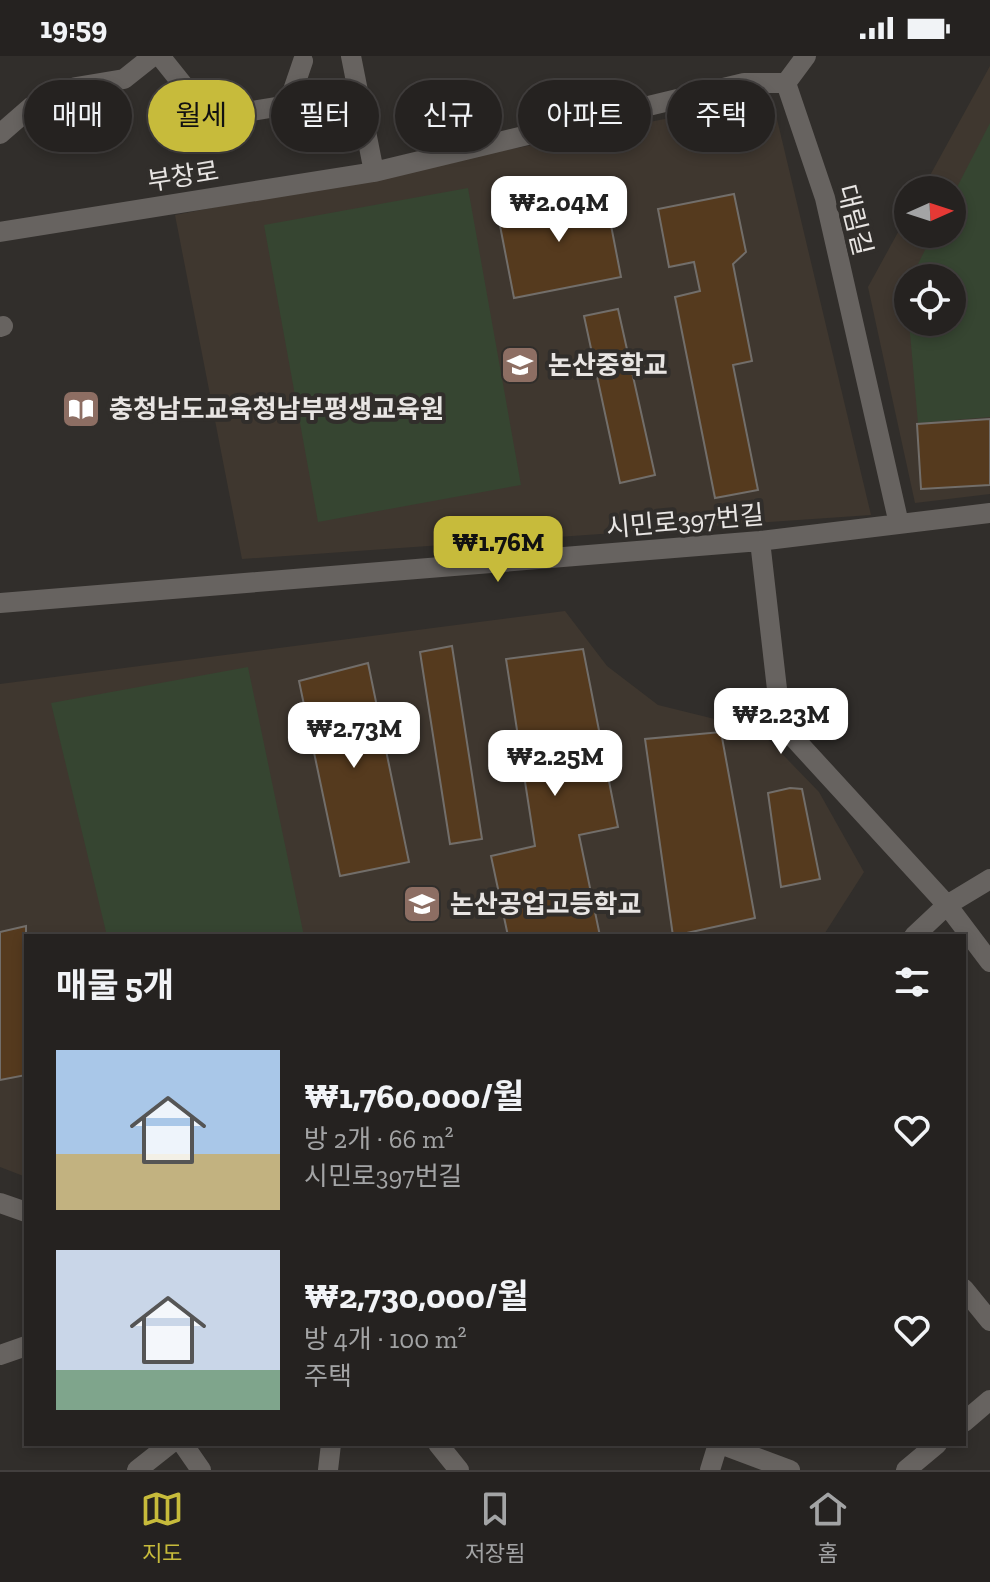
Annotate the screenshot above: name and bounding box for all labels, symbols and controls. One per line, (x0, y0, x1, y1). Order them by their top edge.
text: 19:59 (40, 10, 107, 46)
chip: 매매 (24, 80, 132, 152)
chip: 월세 (148, 80, 255, 152)
chip: 필터 (271, 80, 379, 152)
chip: 신규 (395, 80, 502, 152)
chip: 아파트 (518, 80, 651, 152)
chip: 주택 (667, 80, 775, 152)
street label: 부창로 (145, 155, 221, 197)
pin: ₩2.04M (494, 176, 624, 244)
north arrow (894, 176, 966, 248)
map controls (894, 176, 966, 336)
street label: 대림길 (831, 181, 879, 259)
text: ₩2.04M (509, 186, 609, 218)
button: locate (894, 264, 966, 336)
school or university icon: 논산중학교 (499, 344, 541, 386)
place label: 논산중학교 (548, 349, 668, 381)
library icon: 충청남도교육청남부평생교육원 (60, 388, 102, 430)
place label: 충청남도교육청남부평생교육원 (109, 393, 444, 425)
street label: 시민로397번길 (605, 498, 765, 544)
pin: ₩1.76M (433, 516, 563, 584)
text: ₩1.76M (452, 526, 544, 558)
pin: ₩2.23M (716, 688, 846, 756)
text: ₩2.23M (732, 698, 830, 730)
pin: ₩2.73M (289, 702, 419, 770)
text: ₩2.73M (306, 712, 402, 744)
pin: ₩2.25M (490, 730, 620, 798)
text: ₩2.25M (506, 740, 604, 772)
school or university icon: 논산공업고등학교 (401, 883, 443, 925)
place label: 논산공업고등학교 (450, 888, 641, 920)
icon: filters (890, 960, 934, 1004)
text: 매물 5개 (56, 965, 174, 1006)
text: ₩1,760,000/월 (304, 1076, 524, 1117)
icon: home (120, 1082, 216, 1178)
icon: heart (890, 1108, 934, 1152)
text: 방 2개 · 66 m² (304, 1123, 454, 1155)
text: 시민로397번길 (304, 1160, 462, 1192)
text: ₩2,730,000/월 (304, 1276, 528, 1317)
icon: home (120, 1282, 216, 1378)
icon: heart (890, 1308, 934, 1352)
text: 방 4개 · 100 m² (304, 1323, 467, 1355)
text: 주택 (304, 1360, 352, 1392)
tab: 지도 (140, 1487, 184, 1567)
tab: 저장됨 (465, 1487, 525, 1567)
tab: 홈 (806, 1487, 850, 1567)

